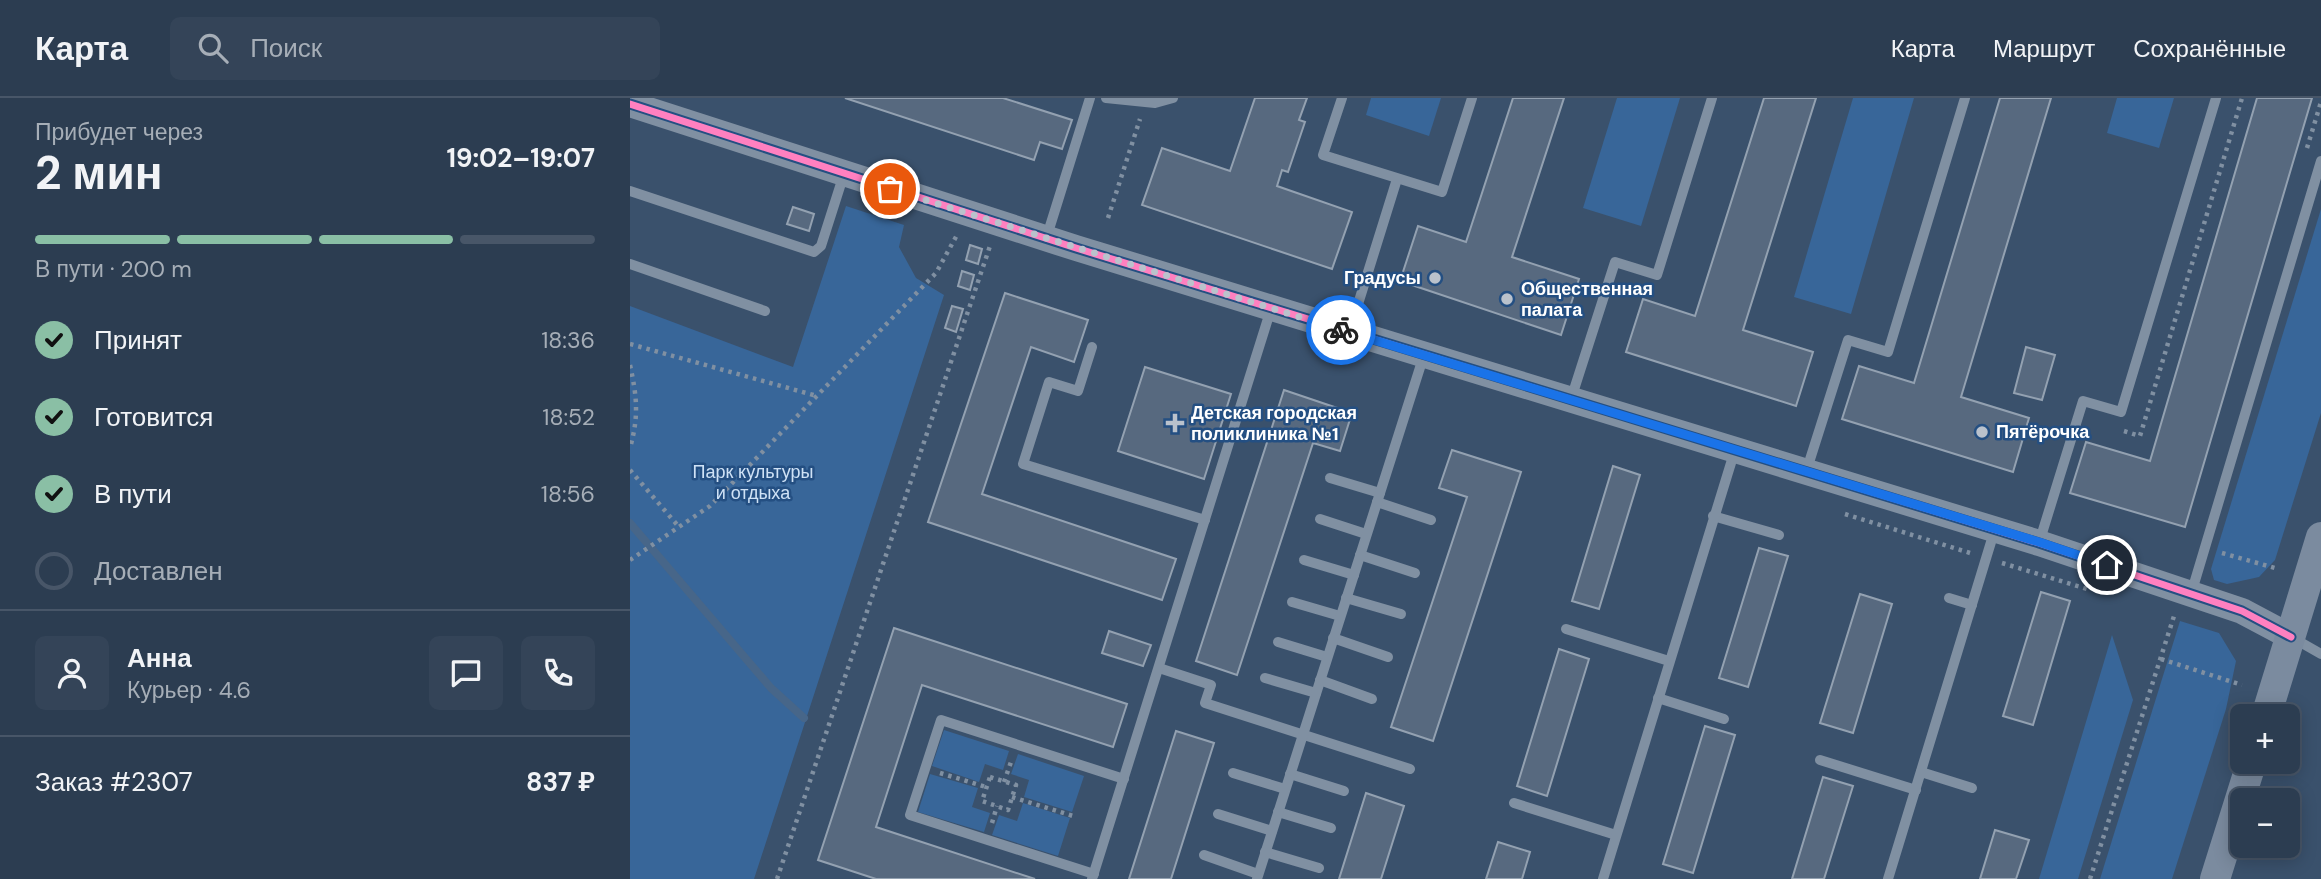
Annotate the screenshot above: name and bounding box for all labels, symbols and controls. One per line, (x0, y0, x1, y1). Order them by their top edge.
search box (170, 17, 660, 80)
text: Карта (35, 27, 128, 70)
icon: search (194, 29, 232, 67)
text: Поиск (250, 31, 322, 65)
text: Карта (1891, 33, 1955, 64)
text: Маршрут (1993, 33, 2095, 64)
text: Сохранённые (2133, 33, 2286, 64)
text: Прибудет через (35, 117, 203, 147)
text: 19:02–19:07 (446, 141, 595, 175)
text: 2 мин (35, 143, 162, 203)
pin (860, 159, 920, 219)
icon: bag (871, 170, 909, 208)
text: В пути · 200 m (35, 254, 192, 284)
place label: Градусы (1344, 266, 1421, 290)
marker: Градусы (1427, 270, 1443, 286)
place label: Общественная палата (1521, 277, 1653, 322)
marker: Общественная палата (1499, 291, 1515, 307)
courier (1306, 295, 1376, 365)
icon: bike (1322, 311, 1360, 349)
icon: check (35, 321, 73, 359)
text: Принят (94, 323, 182, 357)
text: 18:36 (541, 325, 595, 355)
icon: check (35, 398, 73, 436)
text: Готовится (94, 400, 213, 434)
place label: Детская городская поликлиника №1 (1191, 401, 1357, 446)
text: 18:52 (542, 402, 595, 432)
marker: Детская городская поликлиника №1 (1165, 413, 1185, 433)
place label: Пятёрочка (1996, 420, 2090, 444)
marker: Пятёрочка (1974, 424, 1990, 440)
park label: Парк культуры и отдыха (693, 460, 813, 505)
icon: check (35, 475, 73, 513)
text: В пути (94, 477, 172, 511)
text: 18:56 (541, 479, 595, 509)
pin (2077, 535, 2137, 595)
icon: home (2088, 546, 2126, 584)
text: Доставлен (94, 554, 223, 588)
button: person (35, 636, 109, 710)
button: chat (429, 636, 503, 710)
button: phone (521, 636, 595, 710)
text: Анна (127, 641, 192, 675)
text: Курьер · 4.6 (127, 675, 251, 705)
map controls (2230, 704, 2300, 858)
button: + (2230, 704, 2300, 774)
text: Заказ #2307 (35, 765, 193, 799)
text: 837 ₽ (526, 765, 595, 799)
button: − (2230, 788, 2300, 858)

